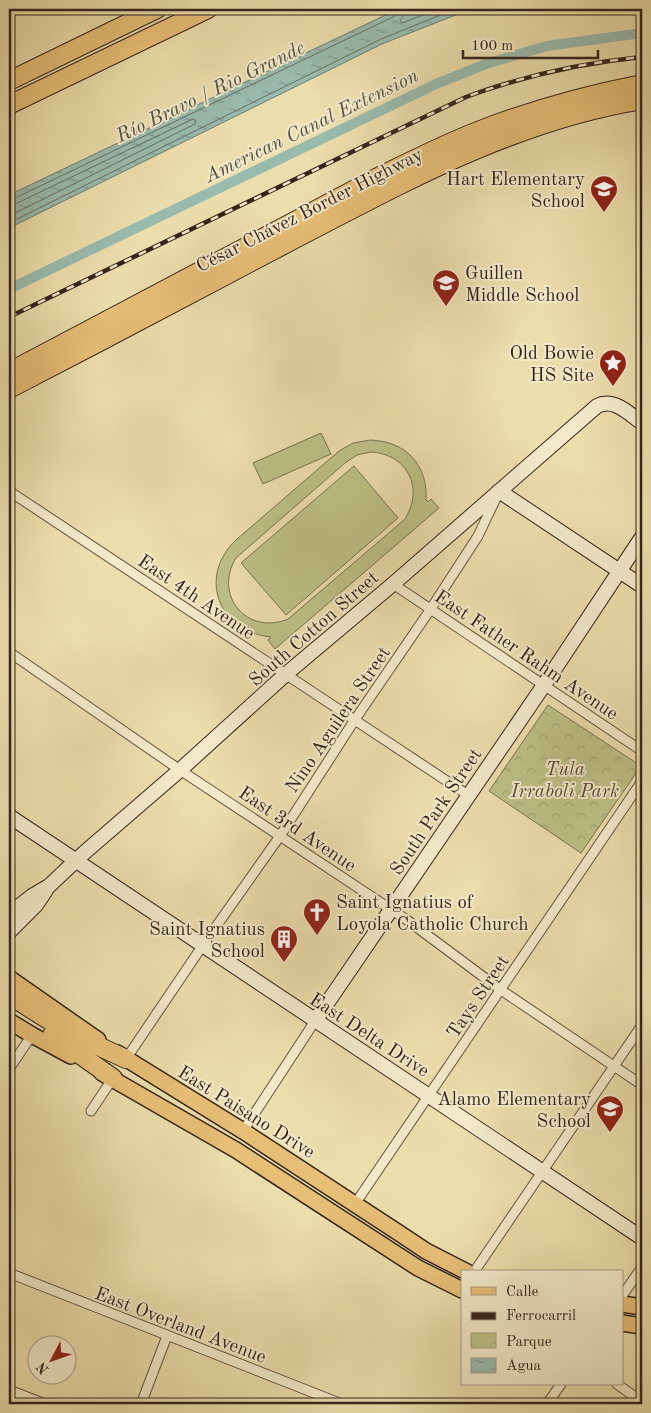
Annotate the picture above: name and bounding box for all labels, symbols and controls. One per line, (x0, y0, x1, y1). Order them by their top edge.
scale bar (463, 28, 598, 60)
water label: Río Bravo / Rio Grande (112, 38, 309, 148)
text: 100 m (471, 39, 513, 54)
water label: American Canal Extension (201, 66, 422, 188)
street label: César Chávez Border Highway (194, 146, 427, 277)
place label: Hart Elementary School (446, 171, 585, 212)
school or university icon: Hart Elementary School (589, 174, 619, 213)
place label: Guillen Middle School (465, 265, 579, 306)
school or university icon: Guillen Middle School (431, 268, 461, 307)
place label: Old Bowie HS Site (509, 345, 594, 386)
place icon: Old Bowie HS Site (598, 348, 628, 387)
street label: East 4th Avenue (134, 552, 257, 644)
street label: South Cotton Street (246, 569, 383, 691)
street label: East Father Rahm Avenue (430, 588, 621, 725)
street label: Nino Aguilera Street (283, 644, 395, 797)
street label: South Park Street (388, 746, 486, 879)
park label: Tula Irraboli Park (510, 761, 619, 802)
street label: East 3rd Avenue (234, 784, 359, 876)
place label: Saint Ignatius of Loyola Catholic Church (336, 894, 529, 935)
church icon: Saint Ignatius of Loyola Catholic Church (302, 897, 332, 936)
place label: Saint Ignatius School (149, 921, 265, 962)
building icon: Saint Ignatius School (269, 924, 299, 963)
street label: Tays Street (444, 952, 514, 1042)
street label: East Delta Drive (305, 990, 432, 1082)
street label: East Paisano Drive (174, 1063, 318, 1163)
place label: Alamo Elementary School (437, 1091, 591, 1132)
school or university icon: Alamo Elementary School (595, 1094, 625, 1133)
legend (461, 1270, 624, 1386)
street label: East Overland Avenue (92, 1285, 268, 1368)
text: Calle (506, 1285, 539, 1300)
text: Ferrocarril (506, 1309, 576, 1324)
text: Parque (506, 1335, 552, 1350)
north arrow (28, 1336, 78, 1386)
text: N (34, 1359, 52, 1377)
text: Agua (506, 1359, 542, 1374)

